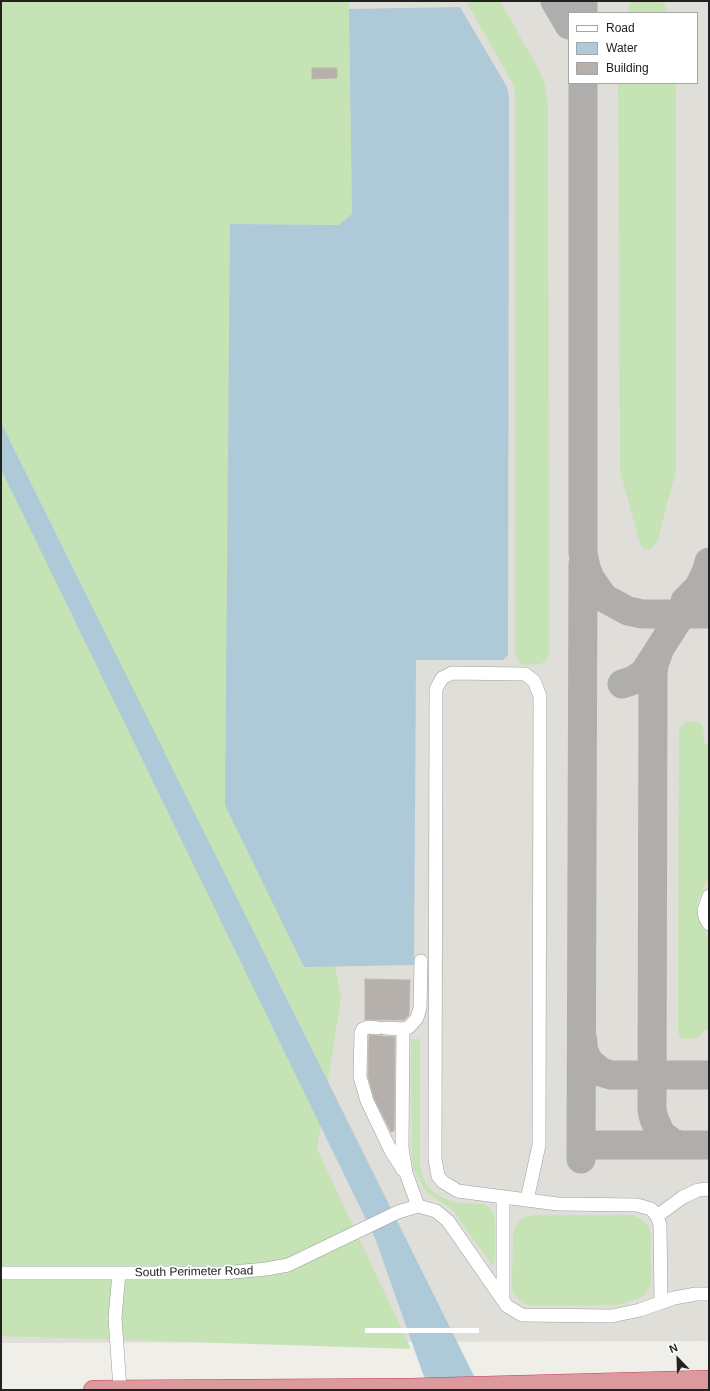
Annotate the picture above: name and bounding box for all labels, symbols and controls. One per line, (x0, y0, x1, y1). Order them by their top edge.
legend (568, 12, 698, 84)
text: Road (606, 21, 635, 35)
text: Water (606, 41, 638, 55)
text: Building (606, 61, 649, 75)
street label: South Perimeter Road (135, 1264, 253, 1280)
north arrow (658, 1339, 698, 1379)
text: N (667, 1341, 679, 1355)

